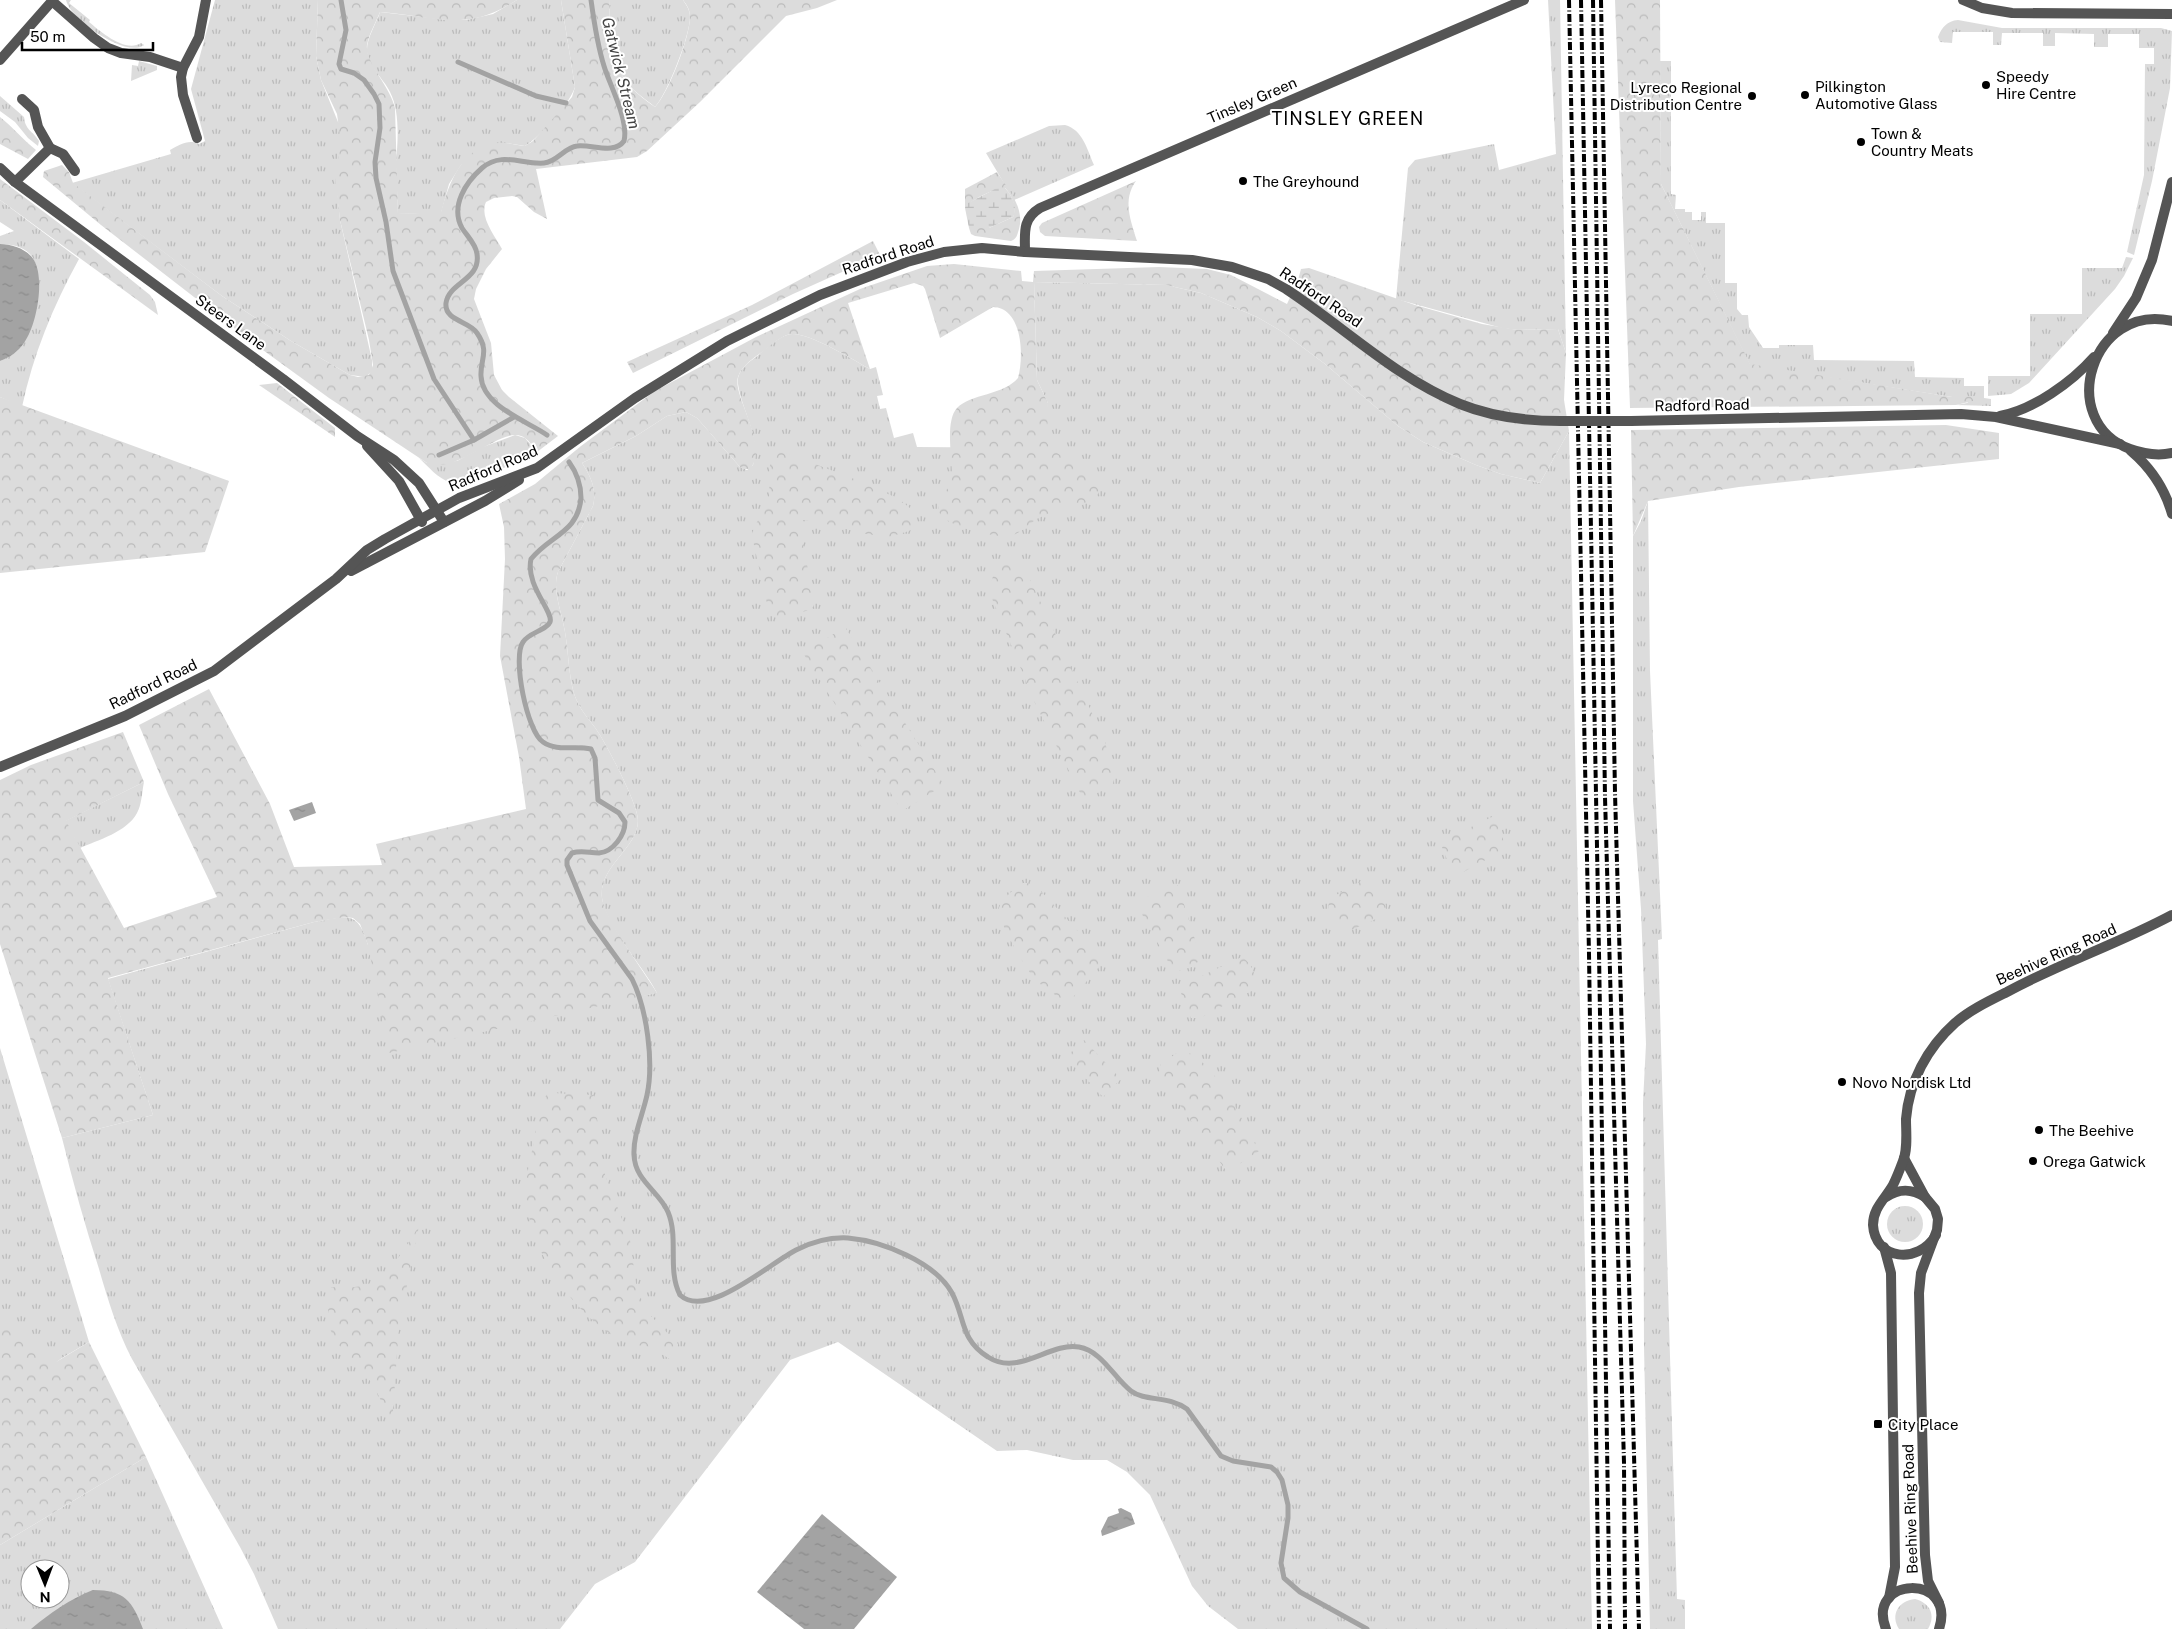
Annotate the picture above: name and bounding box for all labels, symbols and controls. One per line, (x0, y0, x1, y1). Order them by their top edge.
water label: Gatwick Stream (598, 15, 644, 131)
scale bar (22, 20, 154, 52)
text: 50 m (30, 28, 65, 45)
place label: Speedy Hire Centre (1996, 68, 2076, 102)
street label: Tinsley Green (1205, 74, 1299, 126)
place label: Pilkington Automotive Glass (1815, 78, 1937, 112)
place label: Lyreco Regional Distribution Centre (1610, 79, 1742, 113)
marker: Speedy Hire Centre (1980, 79, 1992, 91)
marker: Pilkington Automotive Glass (1799, 89, 1811, 101)
marker: Lyreco Regional Distribution Centre (1746, 90, 1758, 102)
district label: TINSLEY GREEN (1272, 108, 1424, 129)
place label: Town & Country Meats (1871, 125, 1973, 159)
marker: Town & Country Meats (1855, 136, 1867, 148)
place label: The Greyhound (1253, 173, 1359, 190)
marker: The Greyhound (1237, 175, 1249, 187)
street label: Radford Road (840, 232, 936, 278)
street label: Radford Road (1277, 263, 1365, 331)
street label: Steers Lane (192, 291, 270, 353)
street label: Radford Road (1654, 396, 1750, 414)
street label: Radford Road (446, 442, 540, 494)
street label: Radford Road (106, 655, 200, 713)
street label: Beehive Ring Road (1993, 920, 2119, 988)
place label: Novo Nordisk Ltd (1852, 1074, 1971, 1091)
marker: Novo Nordisk Ltd (1836, 1076, 1848, 1088)
place label: The Beehive (2049, 1122, 2134, 1139)
marker: The Beehive (2033, 1124, 2045, 1136)
place label: Orega Gatwick (2043, 1153, 2146, 1170)
marker: Orega Gatwick (2027, 1155, 2039, 1167)
place label: City Place (1888, 1416, 1958, 1433)
marker: City Place (1872, 1418, 1884, 1430)
street label: Beehive Ring Road (1899, 1444, 1921, 1574)
north arrow (20, 1559, 70, 1609)
text: N (40, 1589, 51, 1605)

